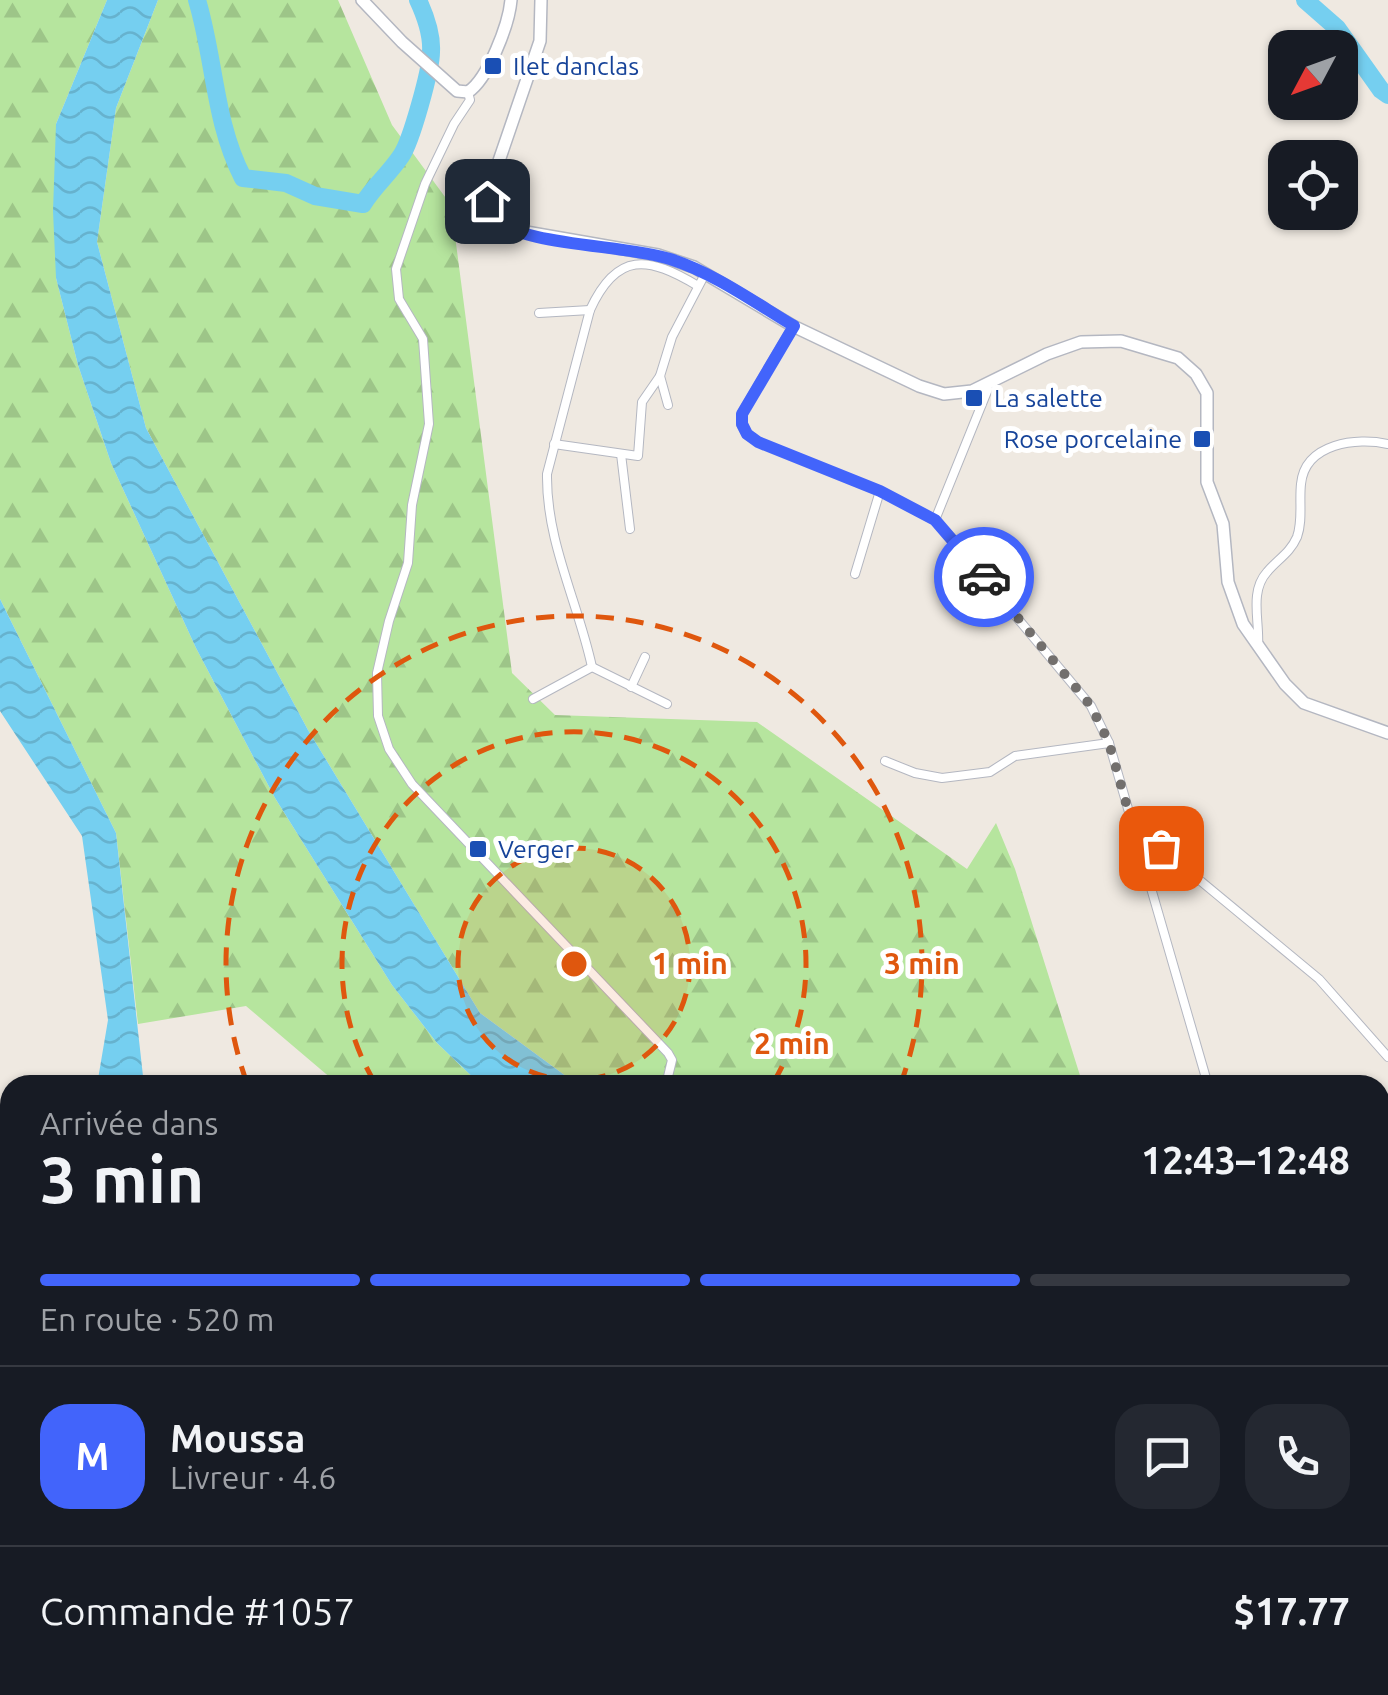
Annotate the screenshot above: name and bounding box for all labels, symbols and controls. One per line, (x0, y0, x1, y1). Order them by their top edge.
north arrow (1268, 30, 1358, 120)
map controls (1268, 30, 1358, 230)
place label: Ilet danclas (513, 52, 639, 80)
marker: Ilet danclas (482, 55, 504, 77)
button: locate (1268, 140, 1358, 230)
pin (445, 159, 530, 244)
icon: home (460, 174, 515, 229)
place label: La salette (994, 384, 1103, 412)
marker: La salette (963, 387, 985, 409)
place label: Rose porcelaine (1004, 425, 1182, 453)
marker: Rose porcelaine (1191, 428, 1213, 450)
courier (934, 527, 1034, 627)
icon: car (957, 550, 1012, 605)
pin (1119, 806, 1204, 891)
icon: bag (1134, 821, 1189, 876)
place label: Verger (498, 835, 574, 863)
marker: Verger (467, 838, 489, 860)
centre of rings (556, 946, 592, 982)
text: 1 min (652, 946, 728, 980)
text: 3 min (884, 946, 960, 980)
text: 2 min (754, 1026, 830, 1060)
text: Arrivée dans (40, 1105, 218, 1141)
text: 12:43–12:48 (1141, 1139, 1350, 1181)
text: 3 min (40, 1142, 204, 1215)
text: En route · 520 m (40, 1301, 274, 1337)
button: chat (1115, 1404, 1220, 1509)
button: phone (1245, 1404, 1350, 1509)
text: Moussa (170, 1417, 305, 1459)
text: M (76, 1435, 109, 1477)
text: Livreur · 4.6 (170, 1459, 336, 1495)
text: Commande #1057 (40, 1590, 355, 1632)
text: $17.77 (1233, 1590, 1350, 1632)

